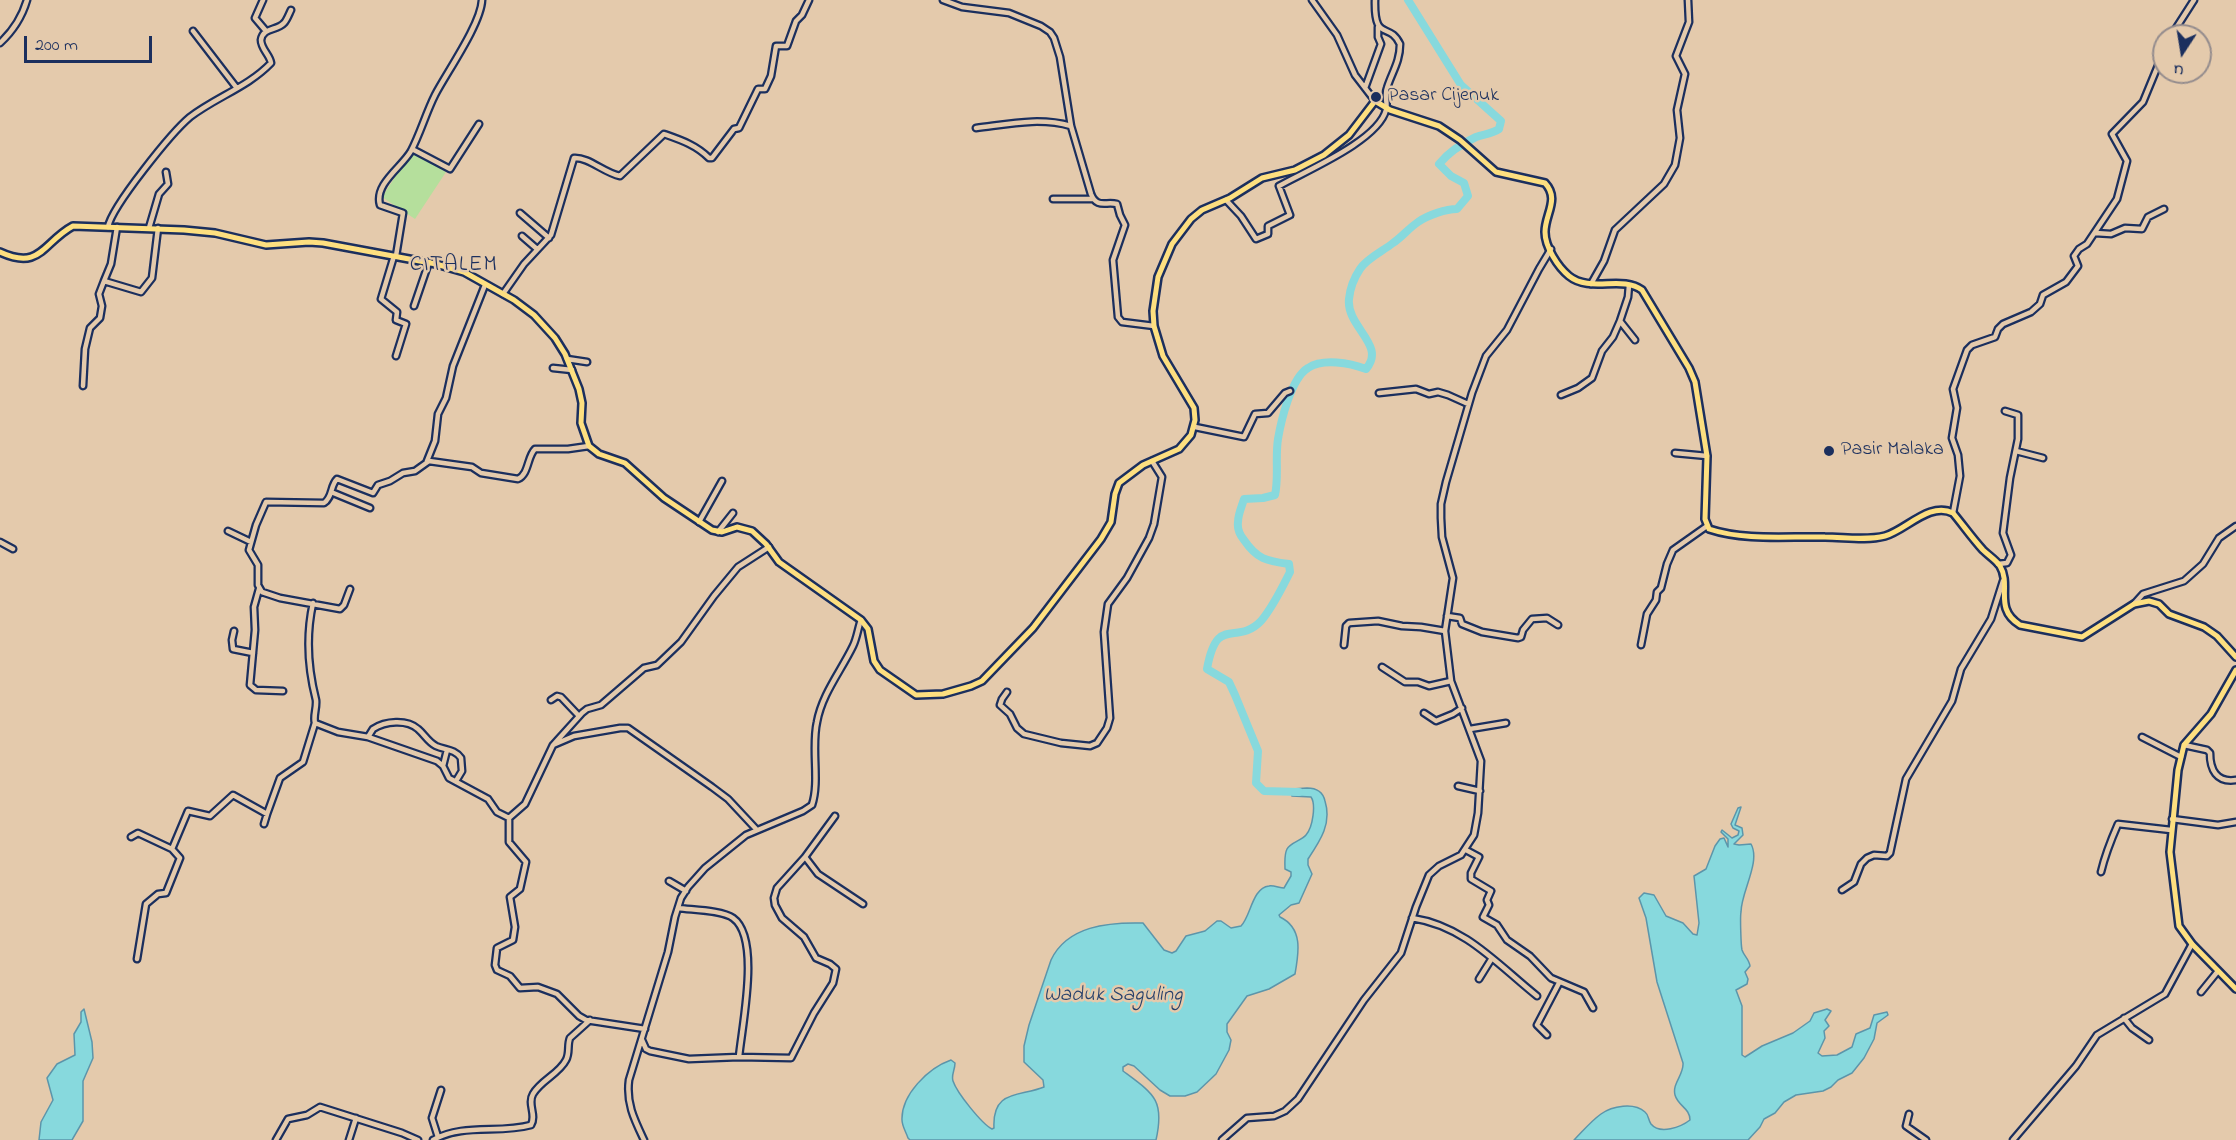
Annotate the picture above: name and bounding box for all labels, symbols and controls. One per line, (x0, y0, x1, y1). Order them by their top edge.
scale bar (27, 24, 154, 62)
north arrow (2152, 24, 2212, 84)
text: 200 m (35, 33, 78, 59)
text: U (2171, 57, 2186, 82)
place label: Pasar Cijenuk (1388, 85, 1499, 109)
marker: Pasar Cijenuk (1369, 90, 1383, 104)
district label: CITALEM (410, 253, 498, 279)
place label: Pasir Malaka (1841, 439, 1944, 463)
marker: Pasir Malaka (1822, 444, 1836, 458)
water label: Waduk Saguling (1043, 984, 1183, 1010)

